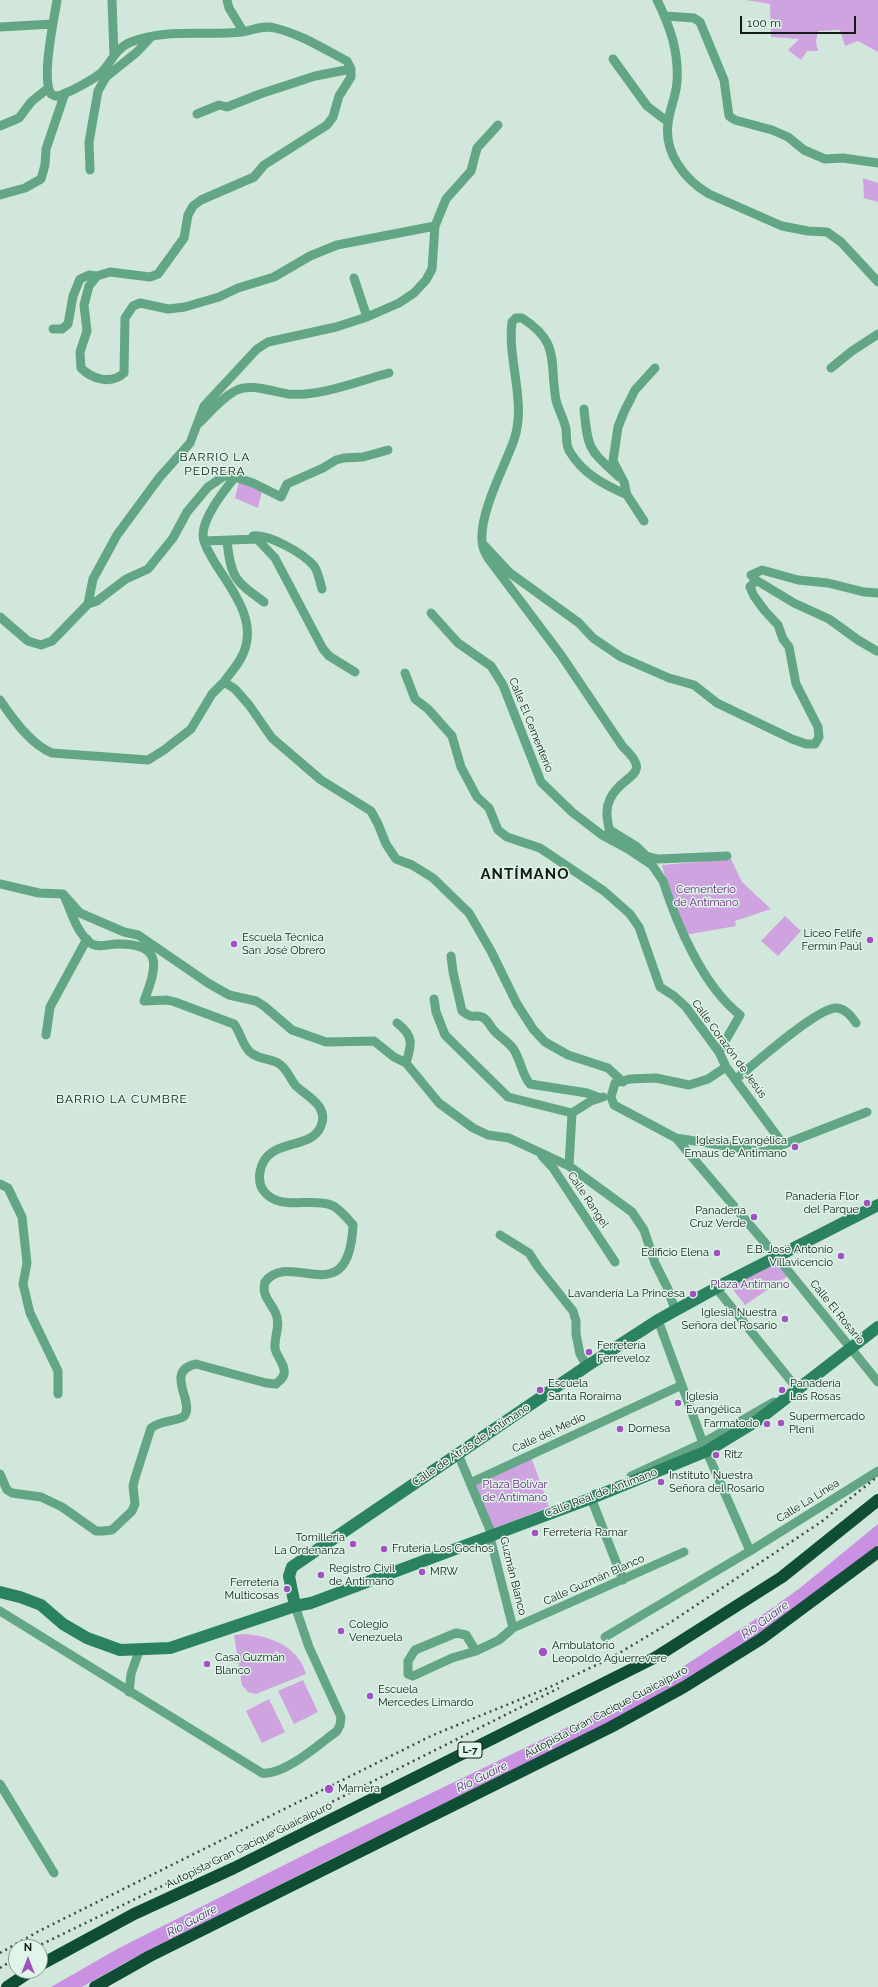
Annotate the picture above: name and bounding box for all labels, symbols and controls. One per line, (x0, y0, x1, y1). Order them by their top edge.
scale bar (742, 8, 858, 34)
text: 100 m (747, 16, 781, 30)
district label: BARRIO LA PEDRERA (180, 450, 250, 478)
street label: Calle El Cementerio (506, 676, 556, 774)
district label: ANTÍMANO (481, 865, 569, 883)
park label: Cementerio de Antímano (673, 883, 739, 909)
place label: Liceo Felife Fermín Paúl (802, 927, 862, 953)
place label: Escuela Técnica San José Obrero (242, 931, 326, 957)
marker: Liceo Felife Fermín Paúl (865, 935, 875, 945)
marker: Escuela Técnica San José Obrero (229, 939, 239, 949)
street label: Calle Corazón de Jesús (689, 997, 769, 1101)
district label: BARRIO LA CUMBRE (56, 1092, 188, 1106)
place label: Iglesia Evangélica Emaus de Antimano (685, 1134, 787, 1160)
marker: Iglesia Evangélica Emaus de Antimano (790, 1142, 800, 1152)
street label: Calle Rangel (564, 1170, 612, 1230)
place label: Panadería Flor del Parque (786, 1190, 859, 1216)
marker: Panadería Flor del Parque (862, 1198, 872, 1208)
place label: Panadería Cruz Verde (690, 1204, 746, 1230)
marker: Panadería Cruz Verde (749, 1212, 759, 1222)
place label: E.B. José Antonio Villavicencio (746, 1243, 833, 1269)
place label: Edificio Elena (641, 1246, 709, 1260)
marker: Edificio Elena (712, 1248, 722, 1258)
marker: E.B. José Antonio Villavicencio (836, 1251, 846, 1261)
street label: Calle El Rosario (807, 1277, 867, 1347)
park label: Plaza Antímano (711, 1278, 789, 1292)
place label: Lavandería La Princesa (568, 1287, 685, 1301)
marker: Lavandería La Princesa (688, 1289, 698, 1299)
place label: Iglesia Nuestra Señora del Rosario (682, 1306, 777, 1332)
marker: Iglesia Nuestra Señora del Rosario (780, 1314, 790, 1324)
place label: Ferretería Ferreveloz (597, 1339, 650, 1365)
marker: Ferretería Ferreveloz (584, 1347, 594, 1357)
place label: Escuela Santa Roraima (548, 1377, 621, 1403)
place label: Panadería Las Rosas (790, 1377, 841, 1403)
marker: Escuela Santa Roraima (535, 1385, 545, 1395)
marker: Panadería Las Rosas (777, 1385, 787, 1395)
place label: Iglesia Evangélica (686, 1390, 741, 1416)
marker: Iglesia Evangélica (673, 1398, 683, 1408)
street label: Calle de Atrás de Antímano (410, 1401, 532, 1489)
street label: Calle del Medio (510, 1410, 588, 1456)
place label: Supermercado Pleni (789, 1410, 865, 1436)
place label: Farmatodo (704, 1417, 759, 1431)
marker: Supermercado Pleni (776, 1418, 786, 1428)
marker: Farmatodo (762, 1419, 772, 1429)
place label: Domesa (628, 1422, 670, 1436)
marker: Domesa (615, 1424, 625, 1434)
place label: Ritz (724, 1448, 743, 1462)
marker: Ritz (711, 1450, 721, 1460)
street label: Calle Real de Antímano (543, 1466, 659, 1520)
place label: Instituto Nuestra Señora del Rosario (669, 1469, 764, 1495)
street label: Calle La Línea (774, 1476, 842, 1526)
marker: Instituto Nuestra Señora del Rosario (656, 1477, 666, 1487)
park label: Plaza Bolívar de Antímano (482, 1478, 548, 1504)
place label: Ferretería Ramar (543, 1526, 628, 1540)
marker: Ferretería Ramar (530, 1528, 540, 1538)
place label: Tornilleria La Ordenanza (274, 1531, 345, 1557)
street label: Guzmán Blanco (497, 1535, 529, 1617)
marker: Tornilleria La Ordenanza (348, 1539, 358, 1549)
place label: Frutería Los Gochos (392, 1542, 493, 1556)
marker: Frutería Los Gochos (379, 1544, 389, 1554)
street label: Calle Guzmán Blanco (541, 1552, 647, 1608)
place label: Registro Civil de Antimano (329, 1562, 395, 1588)
place label: MRW (430, 1565, 458, 1579)
marker: MRW (417, 1567, 427, 1577)
marker: Registro Civil de Antimano (316, 1570, 326, 1580)
place label: Ferretería Multicosas (225, 1576, 279, 1602)
marker: Ferretería Multicosas (282, 1584, 292, 1594)
water label: Río Guaire (738, 1598, 792, 1642)
place label: Colegio Venezuela (349, 1618, 402, 1644)
marker: Colegio Venezuela (336, 1626, 346, 1636)
place label: Ambulatorio Leopoldo Aguerrevere (552, 1639, 667, 1665)
marker: Ambulatorio Leopoldo Aguerrevere (537, 1646, 549, 1658)
place label: Casa Guzmán Blanco (215, 1651, 285, 1677)
marker: Casa Guzmán Blanco (202, 1659, 212, 1669)
street label: Autopista Gran Cacique Guaicaipuro (522, 1663, 690, 1761)
place label: Escuela Mercedes Limardo (378, 1683, 474, 1709)
marker: Escuela Mercedes Limardo (365, 1691, 375, 1701)
road number: L-7 (458, 1742, 482, 1758)
water label: Río Guaire (454, 1758, 510, 1796)
place label: Mamera (338, 1782, 380, 1796)
marker: Mamera (323, 1783, 335, 1795)
street label: Autopista Gran Cacique Guaicaipuro (164, 1799, 334, 1891)
water label: Río Guaire (164, 1902, 220, 1940)
north arrow (8, 1939, 48, 1979)
text: N (24, 1941, 32, 1954)

